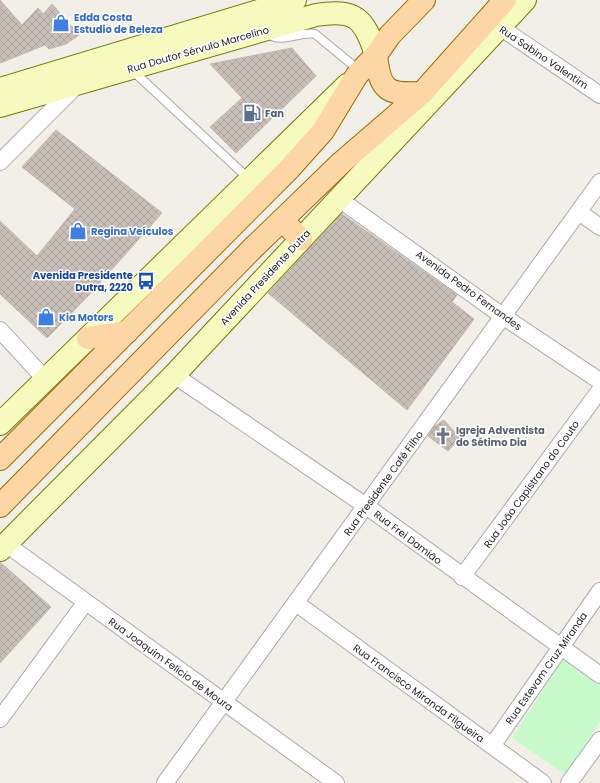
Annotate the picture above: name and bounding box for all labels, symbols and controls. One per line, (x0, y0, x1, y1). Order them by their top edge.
place label: Edda Costa Estudio de Beleza (74, 10, 163, 37)
shop icon: Edda Costa Estudio de Beleza (51, 13, 71, 33)
street label: Rua Doutor Sérvulo Marcelino (126, 22, 271, 77)
street label: Rua Sabino Valentim (496, 22, 591, 93)
fuel station icon: Fan (242, 103, 262, 123)
place label: Fan (265, 106, 284, 121)
shop icon: Regina Veículos (68, 221, 88, 241)
place label: Regina Veículos (91, 224, 174, 239)
street label: Avenida Presidente Dutra (217, 226, 314, 329)
street label: Avenida Pedro Fernandes (413, 247, 525, 334)
place label: Avenida Presidente Dutra, 2220 (33, 268, 133, 295)
bus stop icon: Avenida Presidente Dutra, 2220 (136, 271, 156, 291)
shop icon: Kia Motors (36, 307, 56, 327)
place label: Kia Motors (59, 310, 114, 325)
street label: Rua João Capistrano do Couto (480, 417, 583, 551)
place label: Igreja Adventista do Sétimo Dia (456, 423, 545, 450)
church icon: Igreja Adventista do Sétimo Dia (433, 426, 453, 446)
street label: Rua Presidente Café Filho (340, 428, 427, 539)
street label: Rua Frei Damião (371, 507, 445, 568)
street label: Rua Estevam Cruz Miranda (502, 609, 591, 727)
street label: Rua Joaquim Felício de Moura (106, 614, 236, 715)
street label: Rua Francisco Miranda Filgueira (350, 641, 487, 746)

